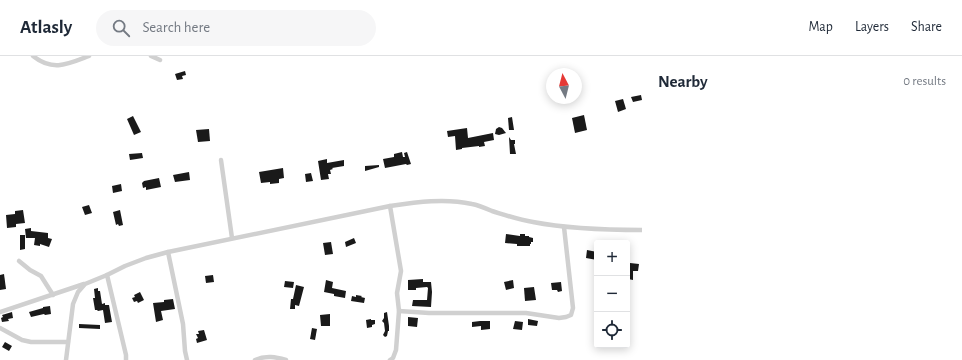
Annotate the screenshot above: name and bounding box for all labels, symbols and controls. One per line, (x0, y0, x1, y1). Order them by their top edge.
search box (96, 10, 376, 46)
icon: search (110, 17, 132, 39)
text: Atlasly (20, 18, 72, 37)
text: Search here (142, 20, 210, 35)
text: Map (808, 20, 833, 34)
text: Layers (855, 20, 889, 34)
text: Share (911, 20, 942, 34)
north arrow (546, 68, 582, 104)
text: Nearby (658, 73, 708, 90)
text: 0 results (903, 75, 946, 88)
map controls (594, 240, 630, 348)
button: + (594, 240, 630, 276)
button: − (594, 276, 630, 312)
button: locate (594, 312, 630, 348)

